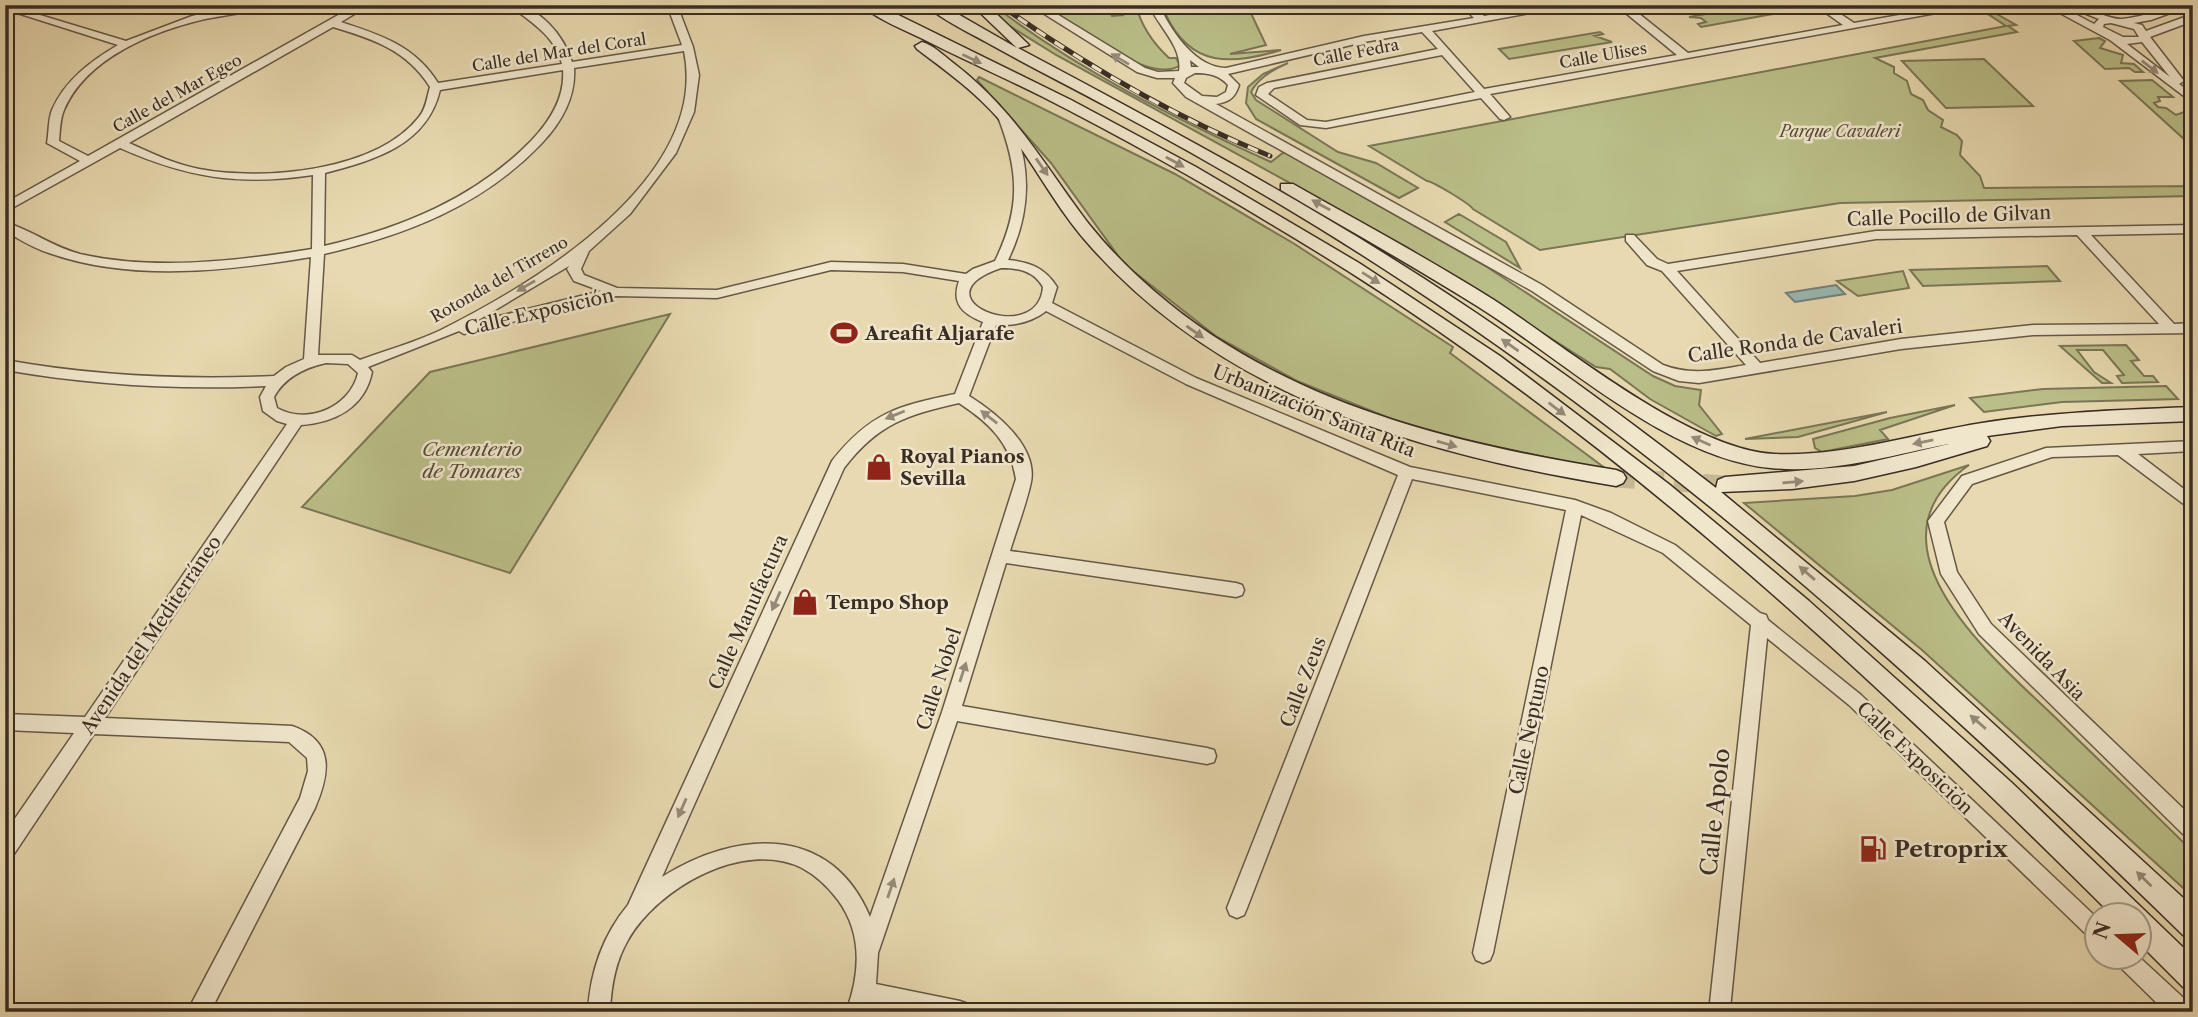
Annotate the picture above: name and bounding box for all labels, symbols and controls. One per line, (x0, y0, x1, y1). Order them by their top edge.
street label: Calle del Mar del Coral (470, 28, 648, 76)
street label: Calle Fedra (1311, 34, 1401, 70)
street label: Calle Ulises (1558, 37, 1648, 73)
street label: Calle del Mar Egeo (109, 49, 245, 137)
one-way arrow (1110, 53, 1129, 65)
one-way arrow (962, 54, 982, 65)
one-way arrow (2141, 59, 2159, 73)
park label: Parque Cavaleri (1778, 121, 1901, 141)
one-way arrow (1165, 156, 1185, 168)
one-way arrow (1035, 158, 1049, 176)
one-way arrow (1311, 199, 1330, 211)
street label: Calle Pocillo de Gilvan (1846, 201, 2052, 231)
street label: Rotonda del Tirreno (427, 231, 571, 326)
one-way arrow (1361, 271, 1380, 284)
one-way arrow (517, 279, 536, 292)
street label: Calle Exposición (462, 284, 616, 340)
street label: Calle Ronda de Cavaleri (1686, 315, 1904, 367)
sports icon: Areafit Aljarafe (829, 318, 859, 348)
place label: Areafit Aljarafe (864, 322, 1015, 345)
one-way arrow (1186, 325, 1204, 339)
one-way arrow (1501, 338, 1519, 352)
street label: Urbanización Santa Rita (1209, 360, 1419, 462)
one-way arrow (1547, 401, 1565, 416)
one-way arrow (884, 409, 905, 420)
one-way arrow (980, 410, 998, 425)
one-way arrow (1690, 435, 1711, 446)
one-way arrow (1912, 436, 1934, 447)
park label: Cementerio de Tomares (422, 438, 522, 483)
one-way arrow (1436, 440, 1457, 450)
place label: Royal Pianos Sevilla (900, 445, 1025, 490)
shop icon: Royal Pianos Sevilla (864, 452, 894, 482)
one-way arrow (1782, 476, 1804, 487)
street label: Avenida del Mediterráneo (75, 531, 226, 739)
street label: Calle Manufactura (703, 531, 793, 693)
one-way arrow (1798, 565, 1816, 581)
shop icon: Tempo Shop (790, 587, 820, 617)
one-way arrow (770, 591, 782, 611)
place label: Tempo Shop (826, 591, 949, 614)
street label: Avenida Asia (1993, 606, 2090, 705)
street label: Calle Nobel (912, 625, 966, 733)
street label: Calle Zeus (1275, 633, 1331, 731)
one-way arrow (959, 661, 969, 682)
street label: Calle Neptuno (1504, 663, 1554, 797)
street label: Calle Exposición (1852, 697, 1978, 819)
one-way arrow (1970, 715, 1987, 731)
street label: Calle Apolo (1694, 747, 1736, 877)
one-way arrow (676, 798, 688, 818)
fuel station icon: Petroprix (1858, 834, 1888, 864)
place label: Petroprix (1894, 835, 2009, 863)
one-way arrow (2136, 871, 2153, 887)
one-way arrow (886, 877, 897, 898)
north arrow (2082, 902, 2152, 972)
text: N (2089, 919, 2116, 942)

